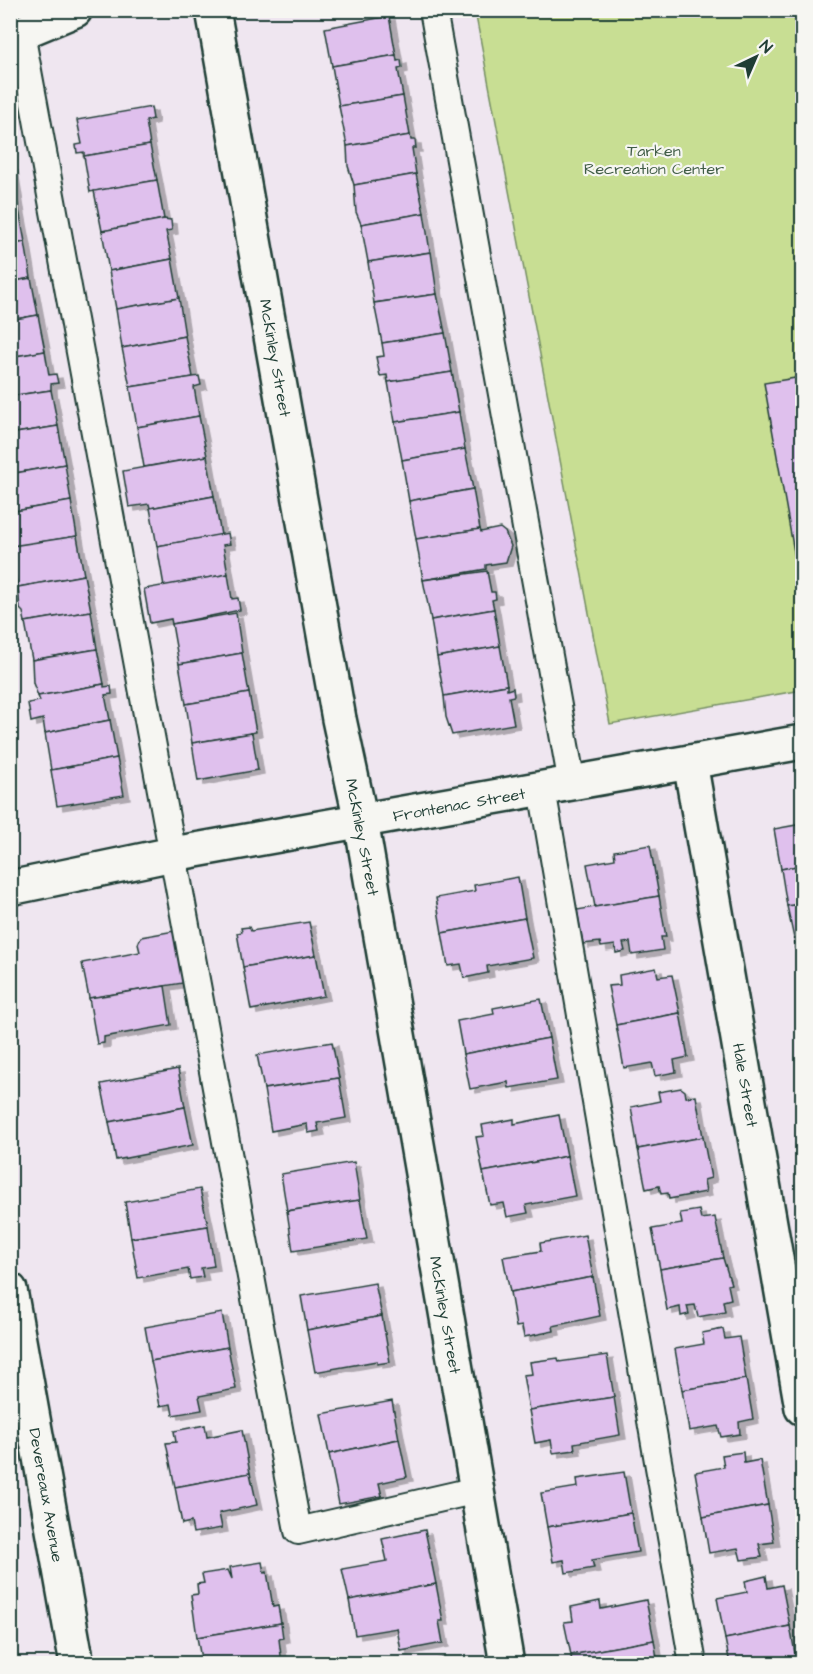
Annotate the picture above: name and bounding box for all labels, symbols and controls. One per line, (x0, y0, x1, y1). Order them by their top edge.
north arrow (726, 27, 786, 87)
text: N (754, 36, 777, 58)
park label: Tarken Recreation Center (584, 140, 724, 180)
street label: McKinley Street (253, 298, 296, 419)
street label: McKinley Street (339, 777, 384, 899)
street label: Frontenac Street (391, 782, 528, 827)
street label: Hale Street (727, 1042, 763, 1129)
street label: McKinley Street (423, 1255, 466, 1376)
street label: Devereaux Avenue (23, 1426, 69, 1564)

